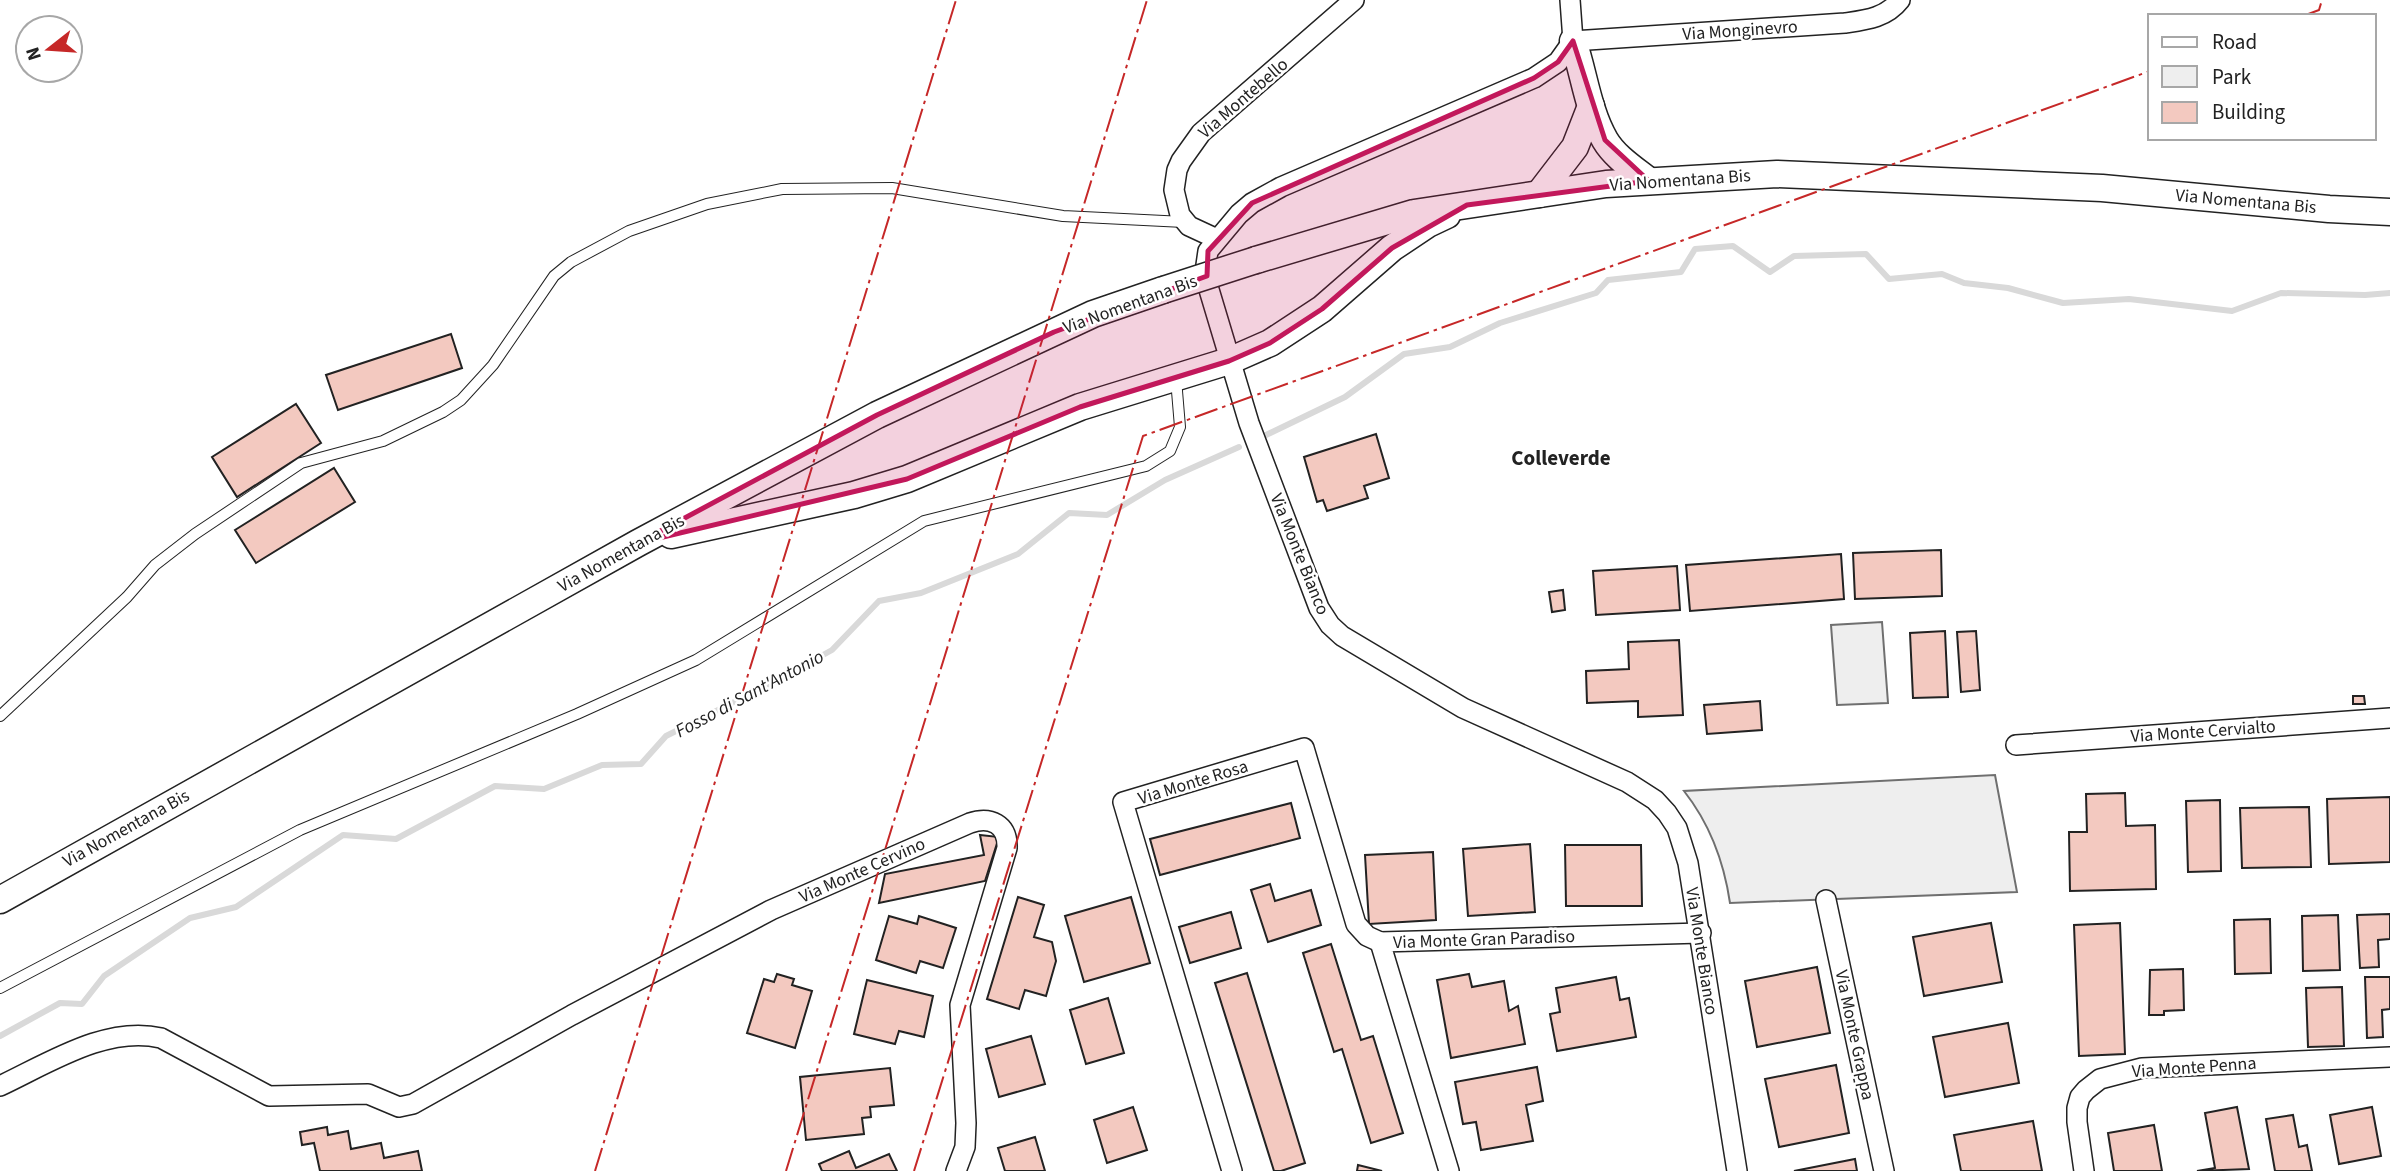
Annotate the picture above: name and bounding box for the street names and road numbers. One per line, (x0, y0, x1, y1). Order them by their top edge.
street label: Via Monginevro (1681, 14, 1799, 47)
street label: Via Montebello (1193, 52, 1294, 144)
street label: Via Nomentana Bis (1609, 163, 1751, 198)
street label: Via Nomentana Bis (2174, 183, 2317, 220)
street label: Via Nomentana Bis (1060, 269, 1201, 340)
street label: Via Monte Bianco (1264, 490, 1335, 619)
street label: Via Nomentana Bis (553, 508, 689, 599)
street label: Via Monte Cervialto (2130, 714, 2276, 749)
street label: Via Monte Rosa (1135, 754, 1251, 811)
street label: Via Nomentana Bis (58, 783, 194, 874)
street label: Via Monte Cervino (795, 831, 929, 909)
street label: Via Monte Bianco (1679, 885, 1724, 1017)
street label: Via Monte Gran Paradiso (1393, 924, 1575, 955)
street label: Via Monte Grappa (1829, 968, 1880, 1102)
street label: Via Monte Penna (2131, 1051, 2257, 1084)

